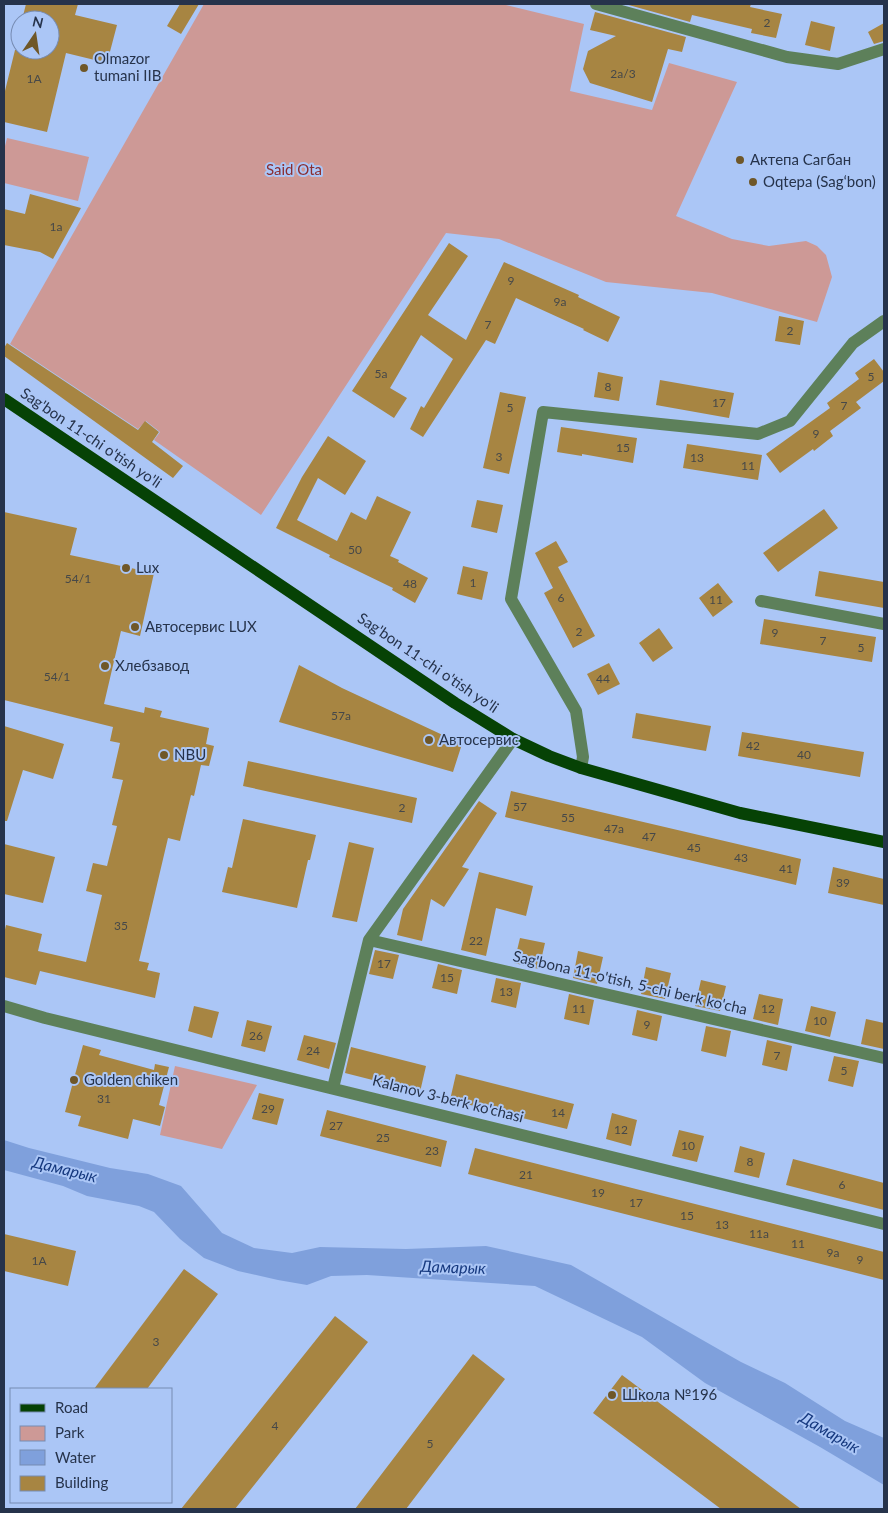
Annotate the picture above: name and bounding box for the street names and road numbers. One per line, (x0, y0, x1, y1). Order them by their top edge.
street label: Sag'bon 11-chi o'tish yo'li (18, 383, 165, 491)
street label: Sag'bon 11-chi o'tish yo'li (355, 608, 502, 716)
street label: Sag'bona 11-o'tish, 5-chi berk ko'cha (511, 947, 749, 1019)
street label: Kalanov 3-berk ko'chasi (371, 1071, 526, 1126)

